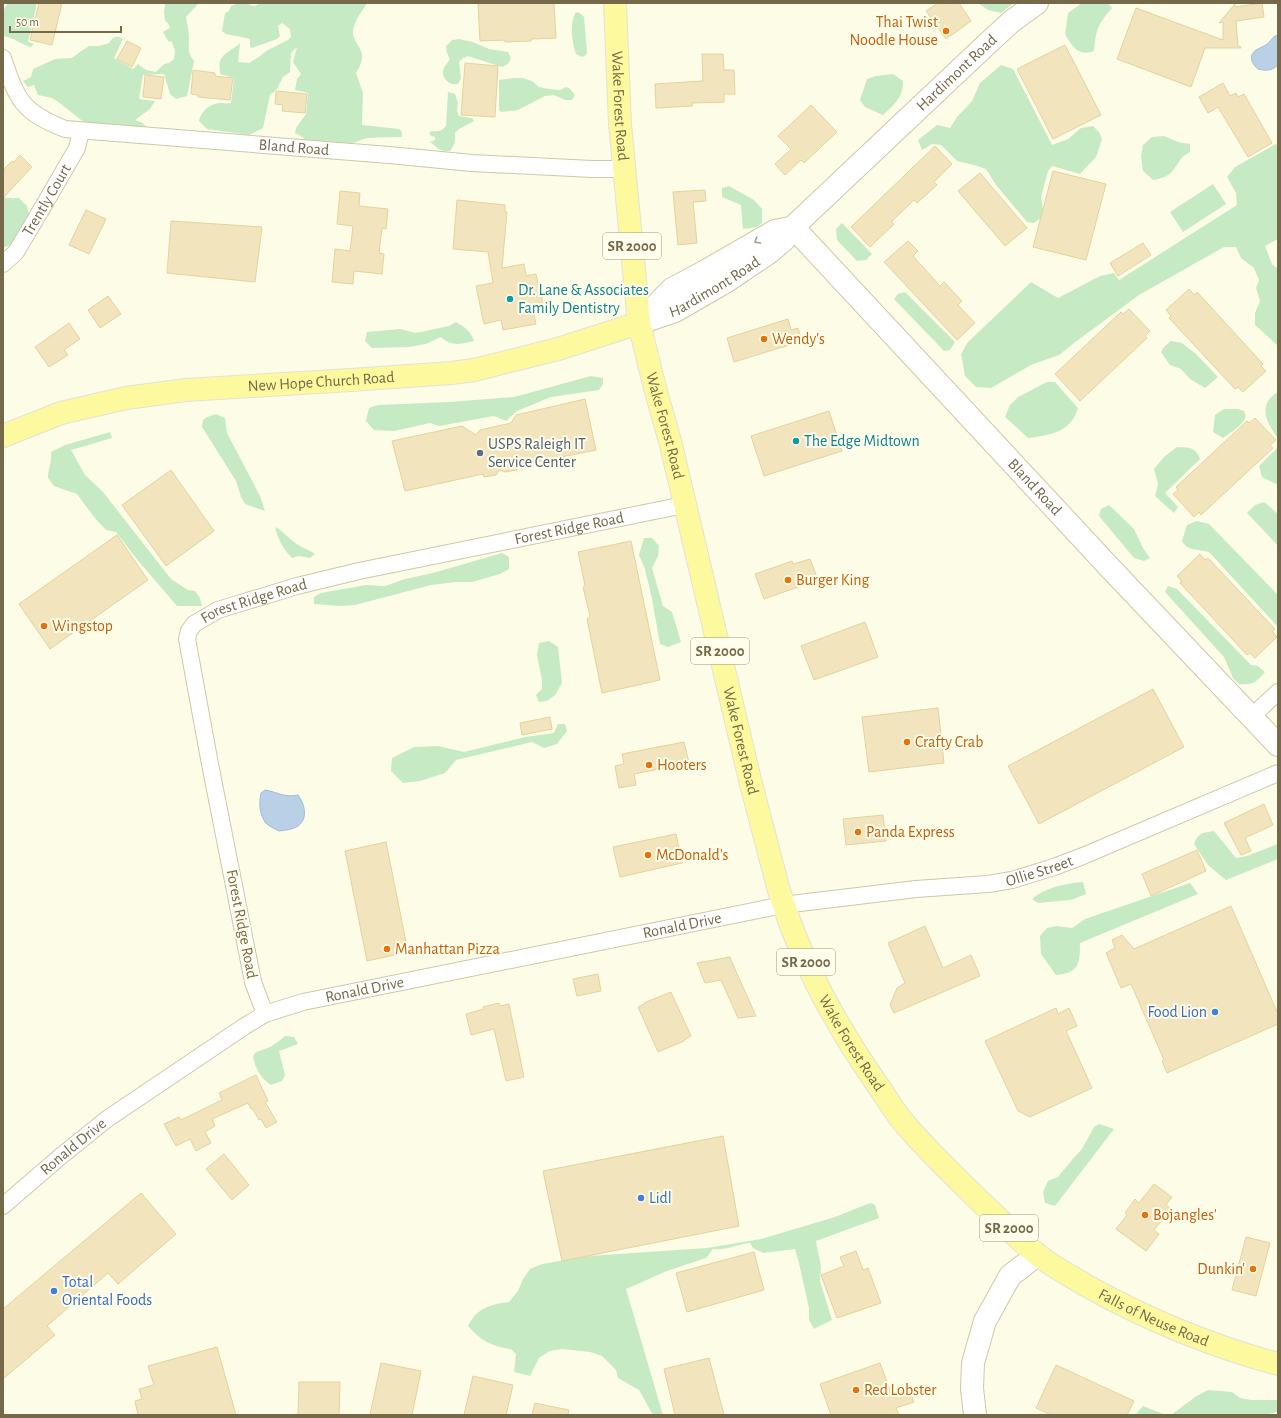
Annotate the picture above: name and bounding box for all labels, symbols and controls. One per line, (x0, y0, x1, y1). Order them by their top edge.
scale bar (10, 8, 121, 34)
place label: Thai Twist Noodle House (849, 14, 938, 48)
text: 50 m (16, 16, 39, 28)
marker: Thai Twist Noodle House (941, 26, 951, 36)
street label: Hardimont Road (913, 31, 1000, 114)
street label: Wake Forest Road (609, 51, 631, 162)
street label: Bland Road (258, 137, 330, 158)
street label: Trently Court (19, 161, 74, 239)
road number: SR 2000 (603, 233, 661, 259)
one-way arrow (754, 237, 761, 244)
street label: Hardimont Road (667, 253, 763, 320)
place label: Dr. Lane & Associates Family Dentistry (518, 282, 649, 317)
marker: Dr. Lane & Associates Family Dentistry (505, 294, 515, 304)
place label: Wendy's (772, 331, 825, 348)
marker: Wendy's (759, 334, 769, 344)
street label: New Hope Church Road (247, 369, 395, 394)
street label: Wake Forest Road (643, 371, 687, 481)
place label: The Edge Midtown (804, 433, 920, 449)
place label: USPS Raleigh IT Service Center (488, 436, 586, 470)
marker: The Edge Midtown (791, 436, 801, 446)
marker: USPS Raleigh IT Service Center (475, 448, 485, 458)
street label: Bland Road (1005, 456, 1065, 518)
street label: Forest Ridge Road (513, 509, 625, 547)
place label: Burger King (796, 572, 870, 588)
marker: Burger King (783, 575, 793, 585)
street label: Forest Ridge Road (198, 576, 308, 626)
place label: Wingstop (52, 618, 113, 634)
marker: Wingstop (39, 621, 49, 631)
road number: SR 2000 (691, 638, 749, 664)
street label: Wake Forest Road (720, 685, 761, 796)
place label: Crafty Crab (915, 734, 983, 751)
marker: Crafty Crab (902, 737, 912, 747)
place label: Hooters (657, 757, 707, 773)
marker: Hooters (644, 760, 654, 770)
place label: Panda Express (866, 824, 955, 840)
marker: Panda Express (853, 827, 863, 837)
place label: McDonald's (656, 847, 729, 863)
marker: McDonald's (643, 850, 653, 860)
street label: Ollie Street (1005, 853, 1075, 889)
street label: Forest Ridge Road (224, 868, 260, 980)
street label: Ronald Drive (641, 910, 723, 941)
place label: Manhattan Pizza (395, 941, 500, 957)
marker: Manhattan Pizza (382, 944, 392, 954)
road number: SR 2000 (777, 949, 835, 975)
street label: Ronald Drive (324, 974, 405, 1005)
street label: Wake Forest Road (816, 992, 887, 1094)
place label: Food Lion (1148, 1004, 1207, 1020)
marker: Food Lion (1210, 1007, 1220, 1017)
street label: Ronald Drive (37, 1115, 109, 1178)
place label: Lidl (649, 1190, 672, 1206)
marker: Lidl (636, 1193, 646, 1203)
place label: Bojangles' (1153, 1207, 1217, 1224)
marker: Bojangles' (1140, 1210, 1150, 1220)
road number: SR 2000 (980, 1215, 1038, 1241)
place label: Dunkin' (1197, 1261, 1245, 1277)
marker: Dunkin' (1248, 1264, 1258, 1274)
place label: Total Oriental Foods (62, 1274, 152, 1308)
marker: Total Oriental Foods (49, 1286, 59, 1296)
street label: Falls of Neuse Road (1096, 1286, 1211, 1349)
place label: Red Lobster (864, 1382, 937, 1398)
marker: Red Lobster (851, 1385, 861, 1395)

